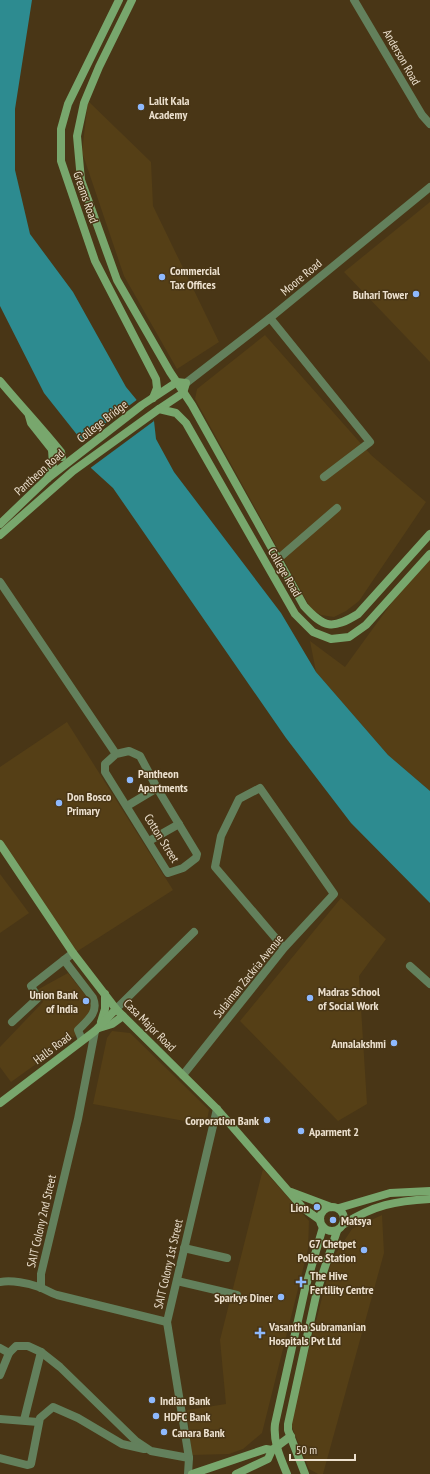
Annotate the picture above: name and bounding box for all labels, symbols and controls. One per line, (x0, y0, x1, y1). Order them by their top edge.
street label: Anderson Road (380, 26, 424, 88)
place label: Lalit Kala Academy (148, 93, 190, 122)
marker: Lalit Kala Academy (136, 102, 146, 112)
street label: Greams Road (70, 169, 102, 225)
street label: Moore Road (277, 255, 325, 299)
place label: Commercial Tax Offices (170, 263, 220, 292)
marker: Commercial Tax Offices (157, 272, 167, 282)
place label: Buhari Tower (353, 287, 408, 302)
marker: Buhari Tower (411, 289, 421, 299)
street label: College Bridge (74, 396, 130, 445)
street label: Pantheon Road (11, 446, 67, 498)
street label: College Road (265, 545, 305, 599)
place label: Pantheon Apartments (137, 766, 188, 795)
marker: Pantheon Apartments (125, 775, 135, 785)
place label: Don Bosco Primary (67, 789, 112, 818)
marker: Don Bosco Primary (54, 798, 64, 808)
street label: Cotton Street (141, 811, 183, 866)
street label: Sulaiman Zackria Avenue (210, 931, 286, 1021)
place label: Madras School of Social Work (318, 984, 380, 1013)
place label: Union Bank of India (29, 987, 78, 1016)
marker: Madras School of Social Work (305, 993, 315, 1003)
marker: Union Bank of India (81, 996, 91, 1006)
street label: Casa Major Road (121, 996, 179, 1054)
street label: Halls Road (30, 1029, 74, 1067)
place label: Annalakshmi (330, 1036, 386, 1051)
marker: Annalakshmi (389, 1038, 399, 1048)
place label: Corporation Bank (185, 1113, 259, 1128)
marker: Corporation Bank (262, 1115, 272, 1125)
place label: Aparment 2 (308, 1124, 359, 1139)
marker: Aparment 2 (296, 1126, 306, 1136)
street label: SAIT Colony 2nd Street (23, 1173, 59, 1269)
place label: Lion (290, 1200, 309, 1215)
marker: Lion (312, 1202, 322, 1212)
place label: Matsya (341, 1213, 371, 1228)
marker: Matsya (328, 1215, 338, 1225)
street label: SAIT Colony 1st Street (150, 1217, 186, 1310)
place label: G7 Chetpet Police Station (297, 1236, 357, 1265)
marker: G7 Chetpet Police Station (359, 1245, 369, 1255)
place label: The Hive Fertility Centre (310, 1268, 374, 1297)
marker: The Hive Fertility Centre (295, 1276, 307, 1288)
place label: Sparkys Diner (214, 1290, 273, 1305)
marker: Sparkys Diner (276, 1292, 286, 1302)
place label: Vasantha Subramanian Hospitals Pvt Ltd (268, 1319, 366, 1348)
marker: Vasantha Subramanian Hospitals Pvt Ltd (254, 1327, 266, 1339)
place label: Indian Bank (160, 1393, 210, 1408)
marker: Indian Bank (147, 1395, 157, 1405)
place label: HDFC Bank (164, 1409, 211, 1424)
marker: HDFC Bank (151, 1411, 161, 1421)
place label: Canara Bank (172, 1425, 225, 1440)
marker: Canara Bank (159, 1427, 169, 1437)
scale bar (290, 1436, 355, 1462)
text: 50 m (296, 1442, 317, 1457)

